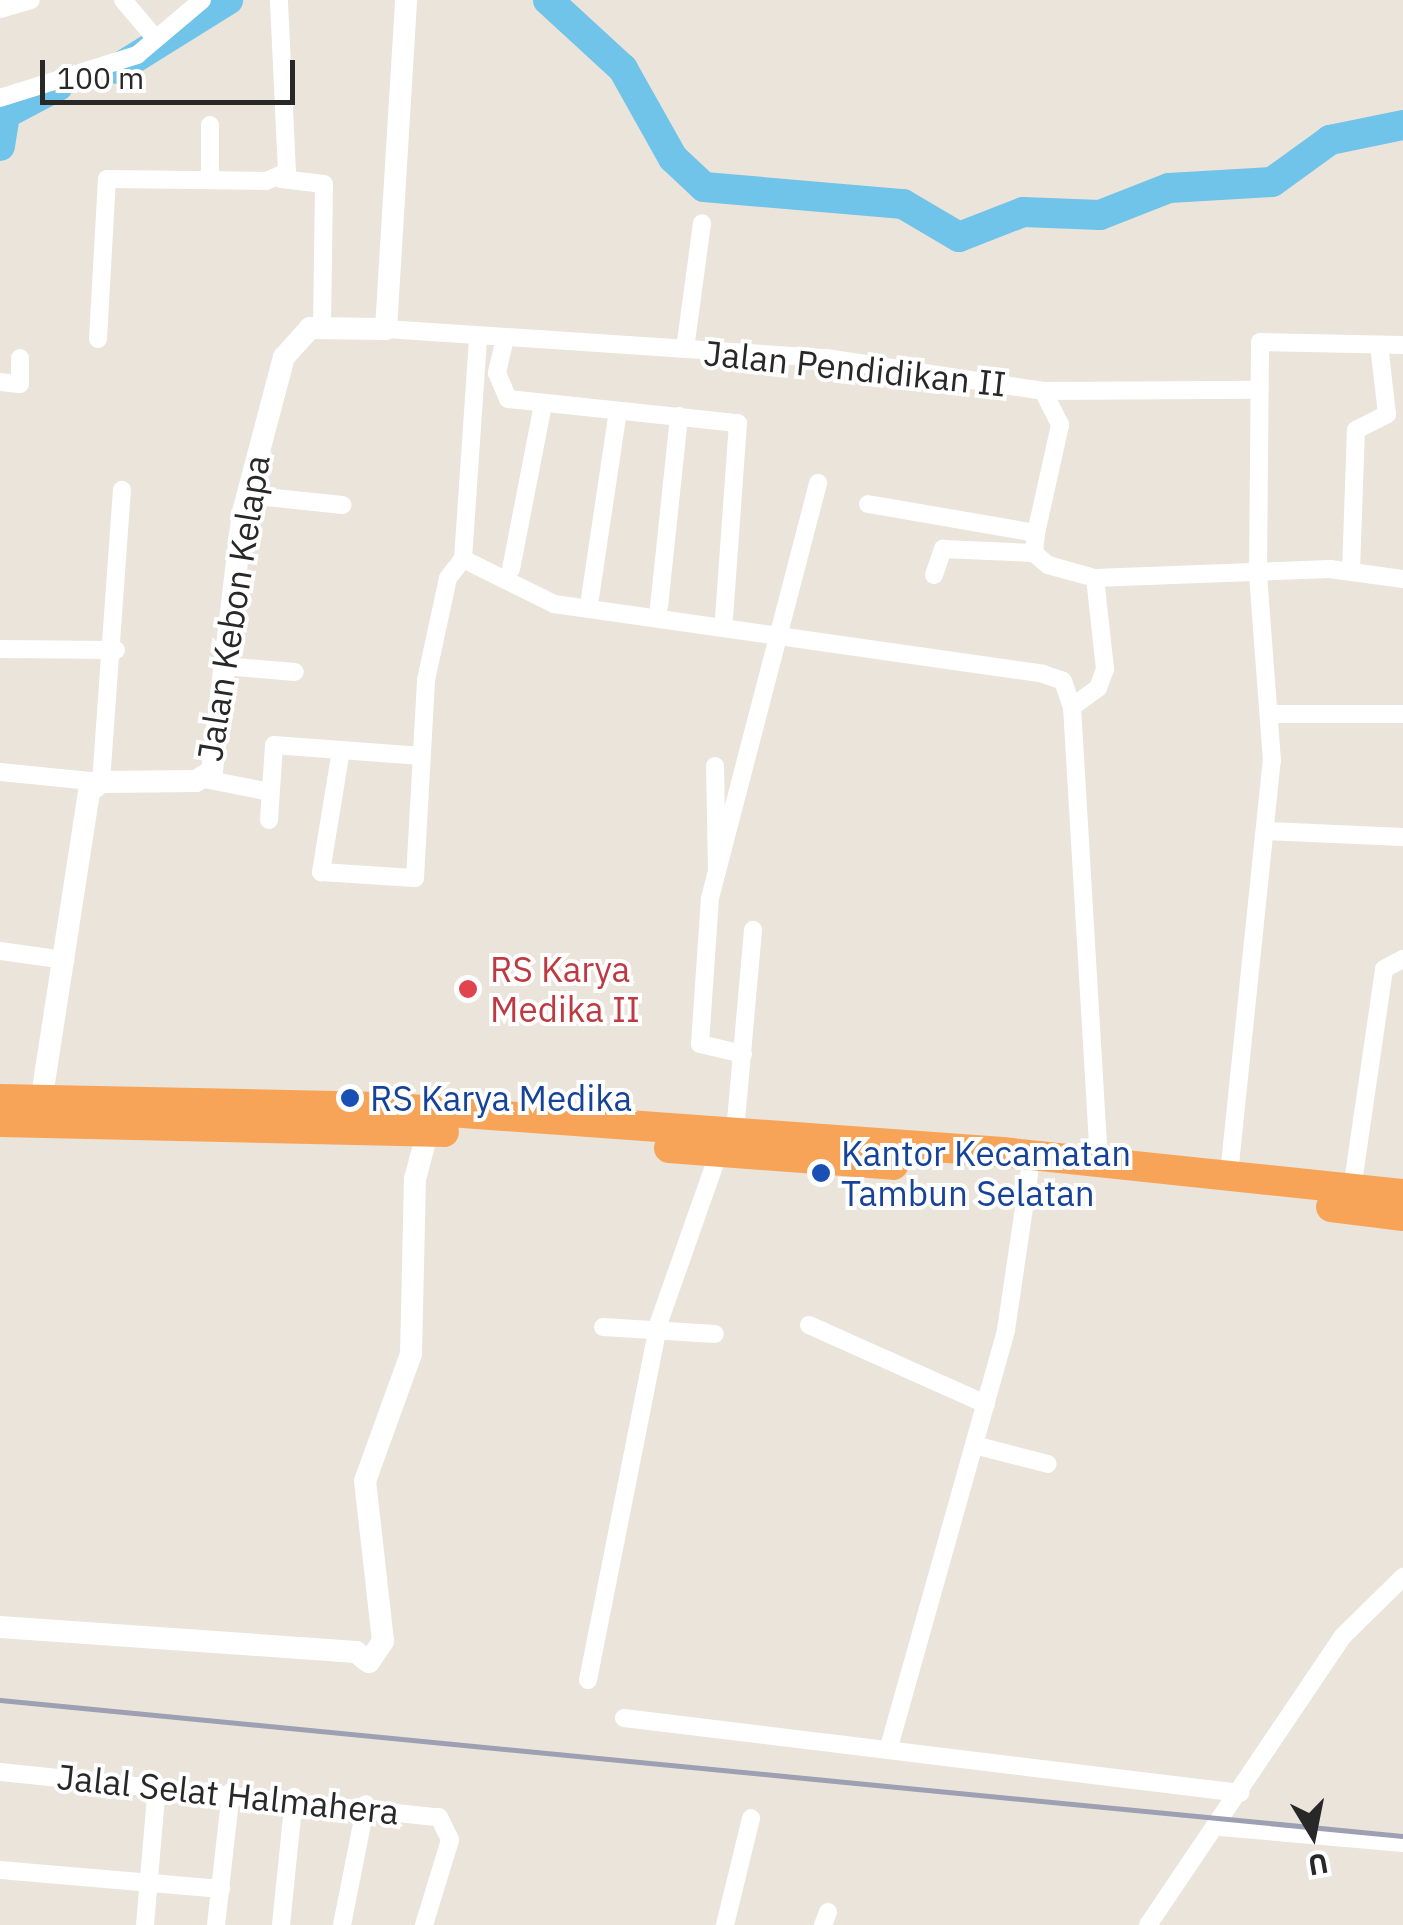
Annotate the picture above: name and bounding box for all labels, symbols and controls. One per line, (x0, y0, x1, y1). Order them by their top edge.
scale bar (45, 40, 300, 102)
text: 100 m (57, 58, 144, 97)
street label: Jalan Pendidikan II (702, 331, 1008, 405)
street label: Jalan Kebon Kelapa (188, 452, 278, 764)
place label: RS Karya Medika II (490, 948, 640, 1030)
marker: RS Karya Medika II (455, 976, 481, 1002)
place label: RS Karya Medika (370, 1077, 632, 1119)
marker: RS Karya Medika (339, 1087, 361, 1109)
place label: Kantor Kecamatan Tambun Selatan (841, 1132, 1131, 1214)
marker: Kantor Kecamatan Tambun Selatan (810, 1162, 832, 1184)
street label: Jalal Selat Halmahera (55, 1755, 401, 1833)
north arrow (1263, 1785, 1363, 1885)
text: U (1306, 1845, 1331, 1885)

